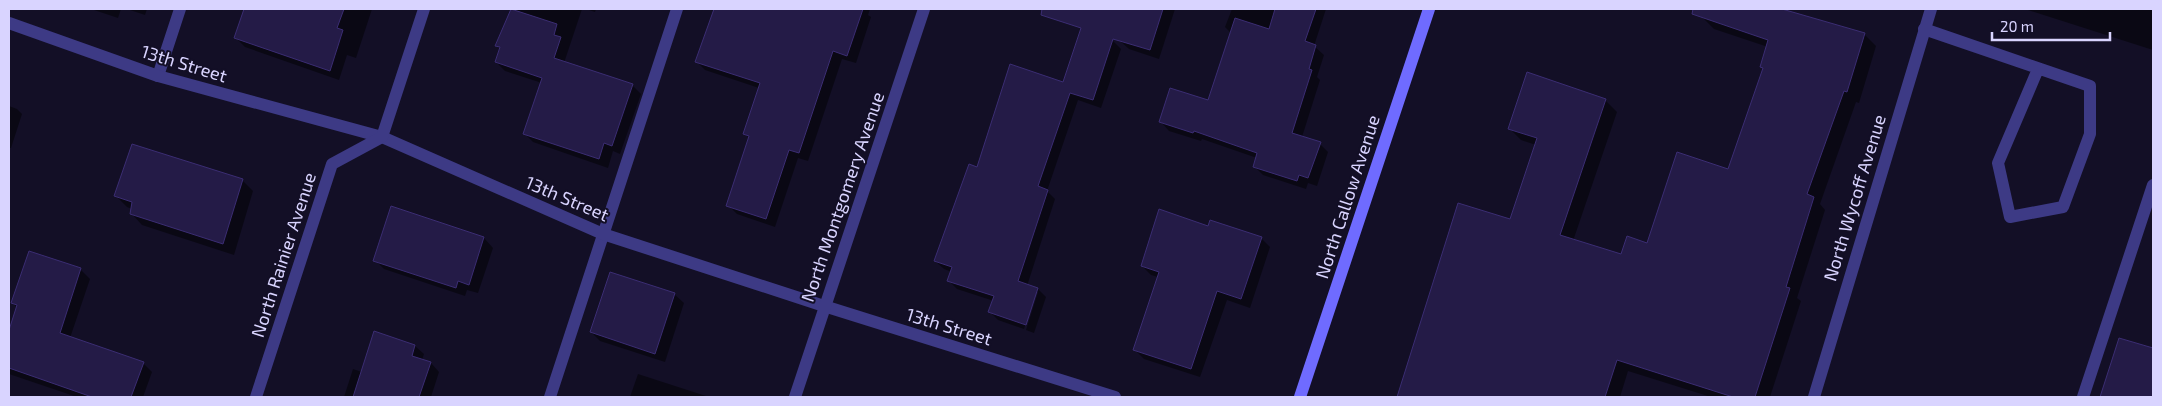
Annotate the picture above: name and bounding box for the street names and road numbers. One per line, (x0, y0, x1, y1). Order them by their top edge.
street label: 13th Street (139, 40, 230, 87)
street label: North Montgomery Avenue (796, 89, 888, 305)
street label: North Callow Avenue (1310, 112, 1384, 281)
street label: North Wycoff Avenue (1818, 112, 1890, 284)
street label: North Rainier Avenue (246, 169, 320, 340)
street label: 13th Street (522, 171, 613, 226)
street label: 13th Street (904, 303, 995, 350)

